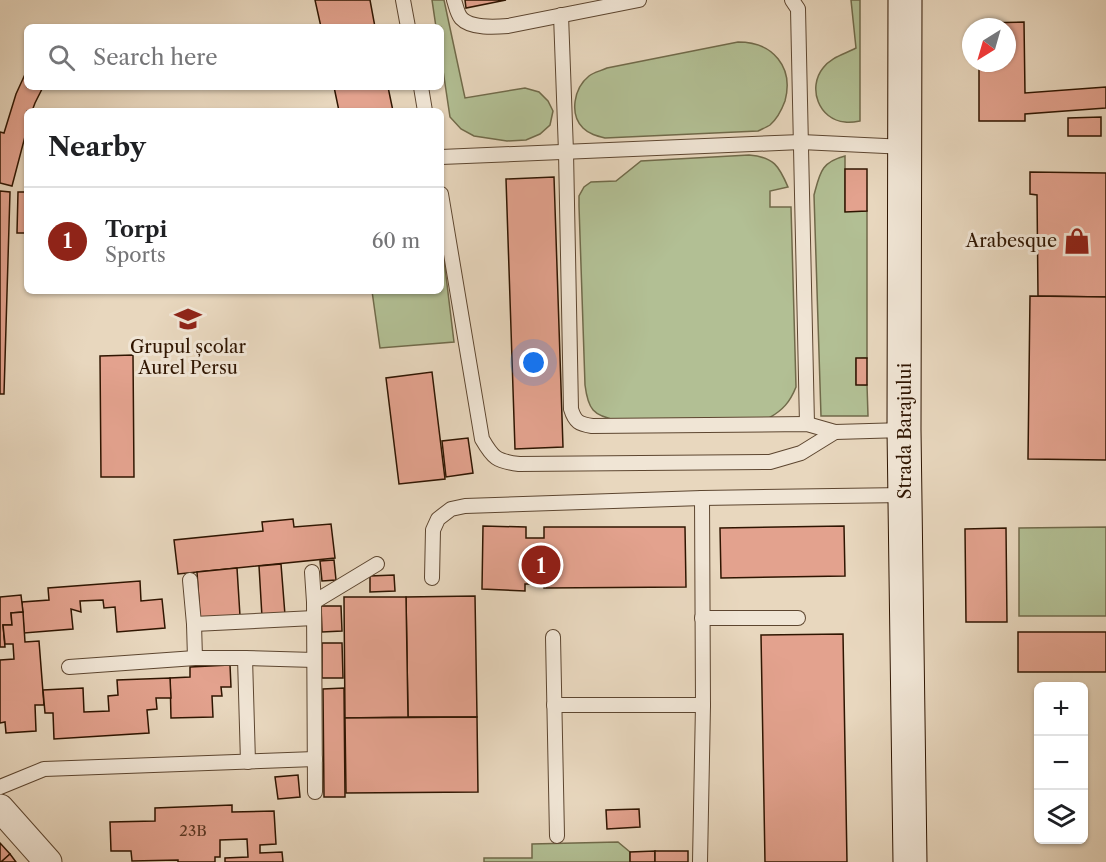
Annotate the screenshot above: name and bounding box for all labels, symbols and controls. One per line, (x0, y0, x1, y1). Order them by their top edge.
north arrow (962, 18, 1016, 72)
search box (24, 24, 444, 90)
icon: search (45, 41, 78, 74)
text: Search here (93, 44, 218, 71)
text: Nearby (48, 131, 146, 163)
text: Torpi (105, 216, 167, 243)
shop icon: Arabesque (1062, 226, 1092, 256)
text: 1 (63, 229, 72, 253)
text: 60 m (372, 229, 420, 253)
place label: Arabesque (965, 230, 1057, 252)
text: Sports (105, 243, 166, 267)
school or university icon: Grupul școlar Aurel Persu (173, 304, 203, 334)
place label: Grupul școlar Aurel Persu (130, 336, 247, 379)
your location (519, 348, 548, 377)
street label: Strada Barajului (894, 362, 916, 499)
pin: 1 (522, 542, 560, 588)
map controls (1034, 682, 1088, 844)
button: + (1034, 682, 1088, 736)
button: − (1034, 736, 1088, 790)
button: layers (1034, 790, 1088, 844)
house number: 23B (179, 821, 207, 840)

